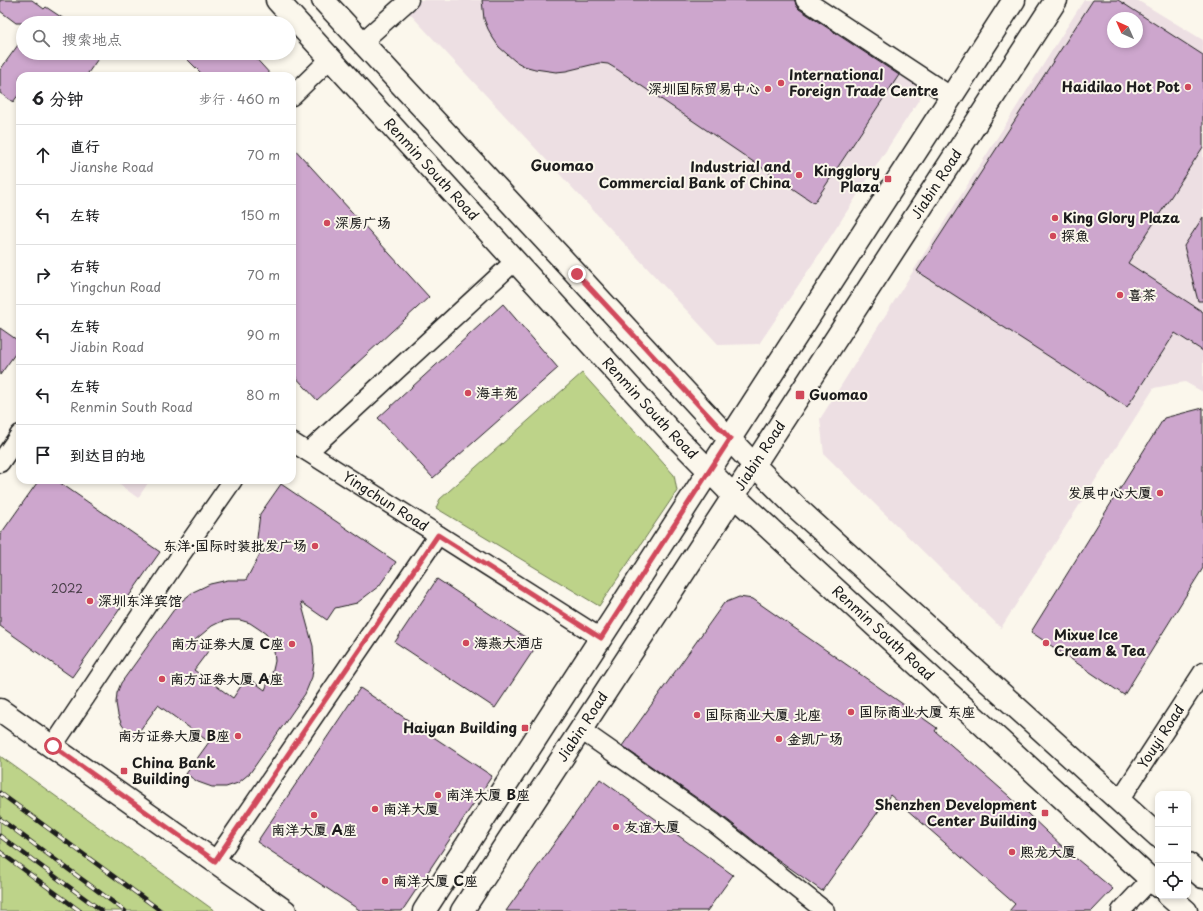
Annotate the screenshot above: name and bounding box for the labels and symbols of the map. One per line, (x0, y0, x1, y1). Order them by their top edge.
north arrow (1107, 12, 1143, 48)
place label: International Foreign Trade Centre (789, 64, 939, 101)
place label: Haidilao Hot Pot (1062, 76, 1180, 97)
place label: 深圳国际贸易中心 (648, 78, 760, 99)
marker: International Foreign Trade Centre (776, 78, 786, 88)
marker: Haidilao Hot Pot (1183, 82, 1193, 92)
marker: 深圳国际贸易中心 (763, 84, 773, 94)
street label: Renmin South Road (379, 113, 484, 225)
street label: Jiabin Road (905, 145, 967, 223)
district label: Guomao (531, 153, 594, 176)
place label: Industrial and Commercial Bank of China (599, 156, 792, 193)
place label: Kingglory Plaza (814, 160, 880, 197)
marker: Industrial and Commercial Bank of China (794, 170, 804, 180)
marker: Kingglory Plaza (883, 174, 893, 184)
place label: King Glory Plaza (1063, 207, 1180, 228)
place label: 深房广场 (335, 212, 391, 233)
marker: King Glory Plaza (1050, 213, 1060, 223)
marker: 深房广场 (322, 218, 332, 228)
place label: 探魚 (1061, 225, 1089, 246)
marker: 探魚 (1048, 231, 1058, 241)
route end (568, 265, 586, 283)
place label: 喜茶 (1128, 284, 1156, 305)
marker: 喜茶 (1115, 290, 1125, 300)
street label: Renmin South Road (598, 352, 703, 464)
place label: 海丰苑 (476, 382, 518, 403)
place label: Guomao (809, 384, 868, 405)
marker: 海丰苑 (463, 388, 473, 398)
marker: Guomao (794, 389, 806, 401)
street label: Jiabin Road (729, 416, 790, 495)
street label: Yingchun Road (339, 466, 433, 536)
place label: 发展中心大厦 (1068, 482, 1152, 503)
marker: 发展中心大厦 (1155, 488, 1165, 498)
place label: 东洋·国际时装批发广场 (163, 535, 307, 556)
marker: 东洋·国际时装批发广场 (310, 541, 320, 551)
house number: 2022 (51, 579, 83, 597)
street label: Renmin South Road (828, 580, 939, 685)
place label: 深圳东洋宾馆 (98, 590, 182, 611)
marker: 深圳东洋宾馆 (85, 596, 95, 606)
place label: Mixue Ice Cream & Tea (1054, 624, 1146, 661)
place label: 海燕大酒店 (474, 632, 544, 653)
place label: 南方证券大厦 C座 (171, 633, 284, 654)
marker: 海燕大酒店 (461, 638, 471, 648)
marker: Mixue Ice Cream & Tea (1041, 638, 1051, 648)
marker: 南方证券大厦 C座 (287, 639, 297, 649)
place label: 南方证券大厦 A座 (170, 668, 284, 689)
marker: 南方证券大厦 A座 (157, 674, 167, 684)
street label: Jiabin Road (551, 688, 613, 766)
street label: Youyi Road (1132, 700, 1189, 772)
place label: 国际商业大厦 东座 (859, 701, 976, 722)
place label: 国际商业大厦 北座 (705, 704, 822, 725)
marker: 国际商业大厦 东座 (846, 707, 856, 717)
marker: 国际商业大厦 北座 (692, 710, 702, 720)
place label: Haiyan Building (403, 717, 517, 738)
marker: Haiyan Building (520, 723, 530, 733)
place label: 南方证券大厦 B座 (118, 725, 230, 746)
place label: 金凯广场 (787, 728, 843, 749)
marker: 南方证券大厦 B座 (233, 731, 243, 741)
marker: 金凯广场 (774, 734, 784, 744)
route start (44, 737, 62, 755)
place label: China Bank Building (132, 752, 216, 789)
marker: China Bank Building (119, 766, 129, 776)
place label: 南洋大厦 B座 (446, 784, 530, 805)
marker: 南洋大厦 B座 (433, 790, 443, 800)
place label: Shenzhen Development Center Building (875, 794, 1037, 831)
place label: 南洋大厦 (383, 798, 439, 819)
marker: 南洋大厦 (370, 804, 380, 814)
marker: Shenzhen Development Center Building (1040, 808, 1050, 818)
marker: 南洋大厦 A座 (309, 810, 319, 820)
place label: 友谊大厦 (624, 816, 680, 837)
place label: 南洋大厦 A座 (271, 819, 357, 840)
marker: 友谊大厦 (611, 822, 621, 832)
place label: 熙龙大厦 (1020, 841, 1076, 862)
marker: 熙龙大厦 (1007, 847, 1017, 857)
place label: 南洋大厦 C座 (393, 870, 478, 891)
marker: 南洋大厦 C座 (380, 876, 390, 886)

